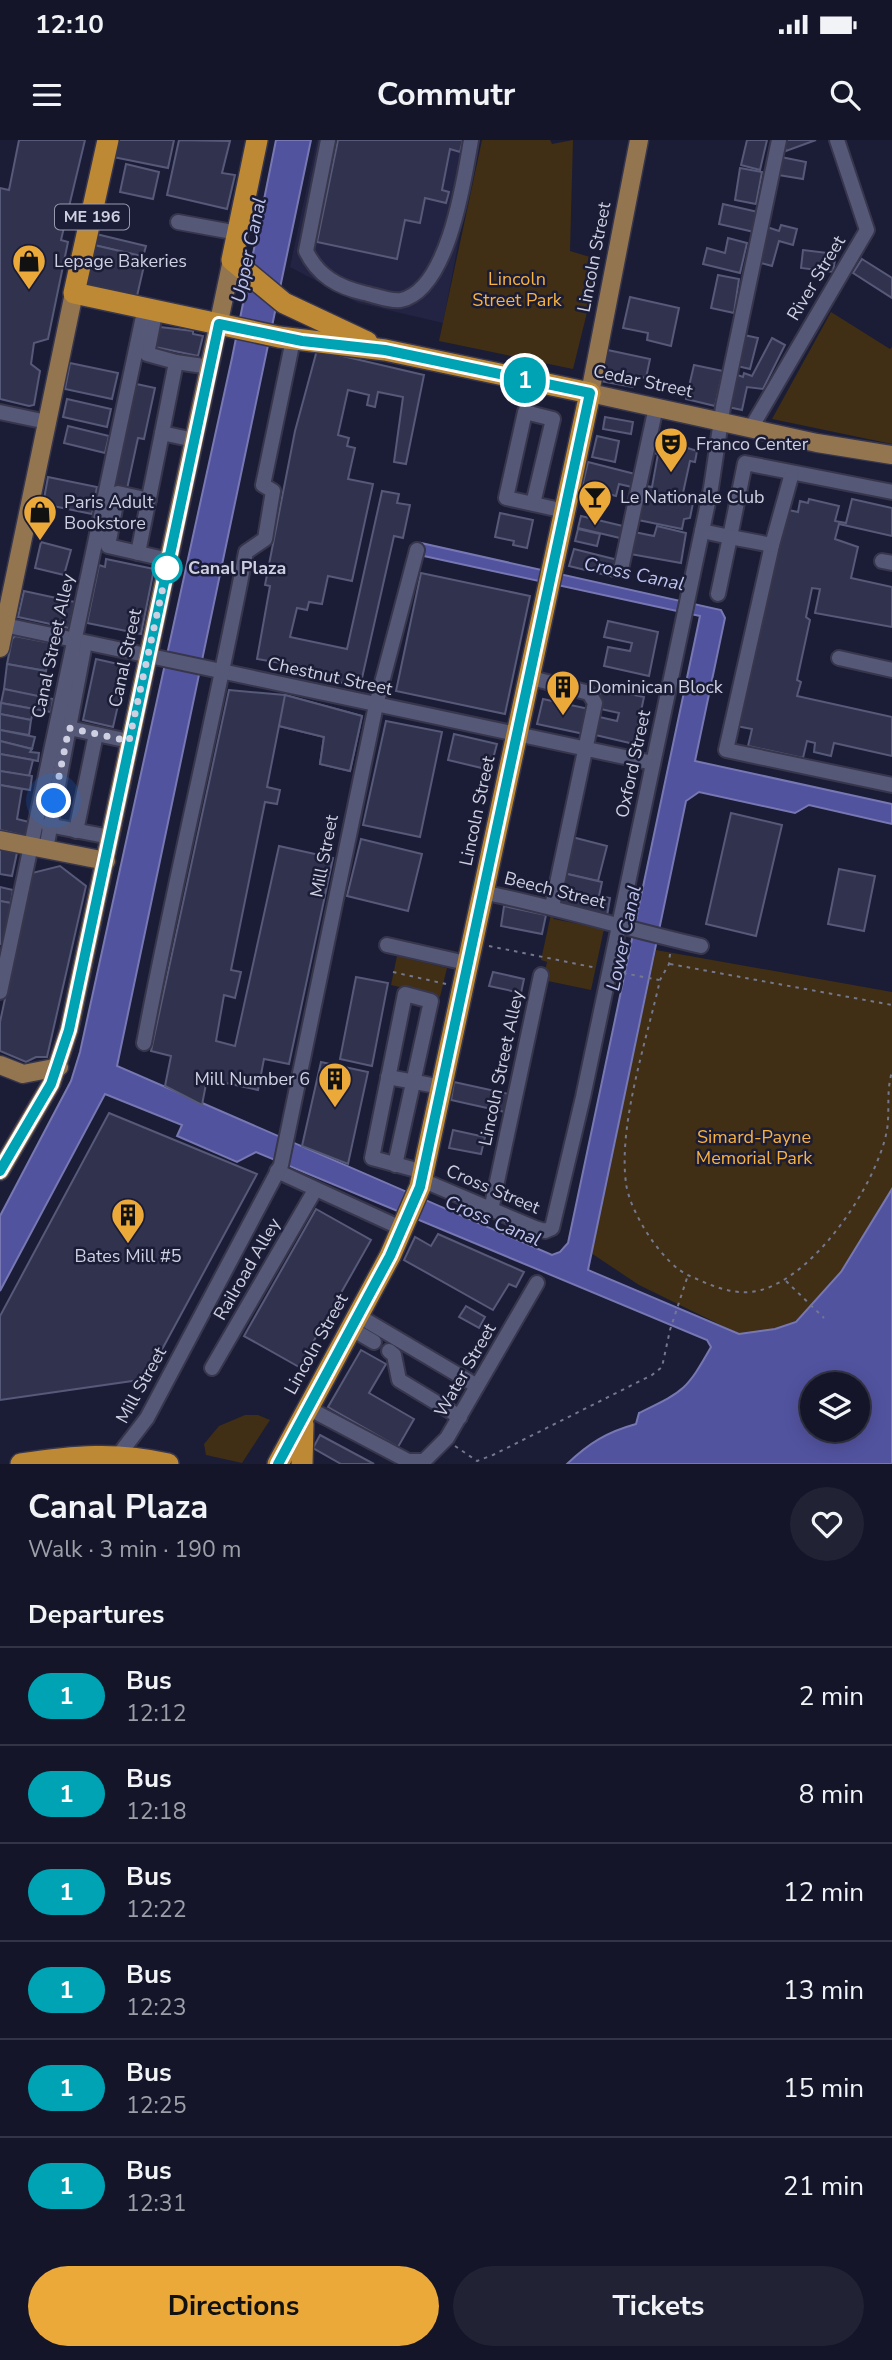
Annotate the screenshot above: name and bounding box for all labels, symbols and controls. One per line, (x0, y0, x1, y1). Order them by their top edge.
text: 12:10 (35, 7, 104, 42)
text: Commutr (377, 73, 515, 116)
icon: menu (28, 76, 66, 114)
icon: search (826, 76, 864, 114)
water label: Upper Canal (225, 195, 273, 305)
street label: Lincoln Street (572, 199, 617, 314)
road number: ME 196 (55, 204, 129, 230)
street label: River Street (781, 230, 851, 325)
shop icon: Lepage Bakeries (10, 242, 48, 291)
place label: Lepage Bakeries (54, 249, 187, 273)
park label: Lincoln Street Park (472, 267, 563, 312)
line badge: 1 (502, 357, 548, 403)
street label: Cedar Street (591, 359, 696, 403)
text: 1 (518, 364, 532, 396)
theatre icon: Franco Center (652, 425, 690, 474)
place label: Franco Center (696, 432, 809, 456)
bar icon: Le Nationale Club (576, 478, 614, 527)
place label: Le Nationale Club (620, 485, 764, 509)
place label: Paris Adult Bookstore (64, 490, 154, 535)
shop icon: Paris Adult Bookstore (21, 493, 59, 542)
water label: Cross Canal (581, 551, 687, 597)
marker: Canal Plaza (152, 553, 182, 583)
place label: Canal Plaza (188, 556, 286, 580)
street label: Canal Street Alley (26, 571, 80, 720)
street label: Canal Street (103, 606, 147, 709)
street label: Chestnut Street (265, 651, 395, 701)
building icon: Dominican Block (544, 668, 582, 717)
place label: Dominican Block (588, 675, 724, 699)
street label: Oxford Street (610, 707, 656, 820)
street label: Lincoln Street (454, 753, 500, 868)
your location (36, 783, 71, 818)
street label: Mill Street (304, 812, 344, 900)
street label: Beech Street (502, 866, 609, 914)
water label: Lower Canal (600, 883, 648, 993)
street label: Lincoln Street Alley (473, 987, 529, 1148)
building icon: Mill Number 6 (316, 1060, 354, 1109)
place label: Mill Number 6 (194, 1067, 310, 1091)
park label: Simard-Payne Memorial Park (696, 1125, 813, 1170)
street label: Cross Street (443, 1159, 544, 1220)
water label: Cross Canal (441, 1189, 545, 1253)
building icon: Bates Mill #5 (109, 1196, 147, 1245)
street label: Railroad Alley (208, 1213, 286, 1325)
place label: Bates Mill #5 (74, 1244, 182, 1268)
street label: Lincoln Street (278, 1289, 354, 1399)
street label: Water Street (429, 1318, 502, 1421)
street label: Mill Street (110, 1342, 172, 1428)
map controls (800, 1372, 870, 1442)
button: layers (800, 1372, 870, 1442)
text: Canal Plaza (28, 1485, 208, 1530)
button: heart (790, 1487, 864, 1561)
text: Walk · 3 min · 190 m (28, 1534, 241, 1565)
text: Departures (28, 1597, 164, 1632)
text: Bus (126, 1663, 172, 1698)
text: 2 min (799, 1679, 864, 1714)
text: 1 (59, 1680, 74, 1712)
text: 12:12 (126, 1698, 186, 1729)
text: Bus (126, 1761, 172, 1796)
text: 8 min (799, 1777, 864, 1812)
text: 1 (59, 1778, 74, 1810)
text: 12:18 (126, 1796, 186, 1827)
text: Bus (126, 1859, 172, 1894)
text: 12 min (783, 1875, 864, 1910)
text: 1 (59, 1876, 74, 1908)
text: 12:22 (126, 1894, 186, 1925)
text: Bus (126, 1957, 172, 1992)
text: 13 min (783, 1973, 864, 2008)
text: 1 (59, 1974, 74, 2006)
text: 12:23 (126, 1992, 186, 2023)
text: Bus (126, 2055, 172, 2090)
text: 15 min (783, 2071, 864, 2106)
text: 1 (59, 2072, 74, 2104)
text: 12:25 (126, 2090, 186, 2121)
text: Bus (126, 2153, 172, 2188)
text: 21 min (783, 2169, 864, 2204)
text: 1 (59, 2170, 74, 2202)
text: 12:31 (126, 2188, 186, 2219)
button: Directions (28, 2266, 439, 2346)
button: Tickets (453, 2266, 864, 2346)

